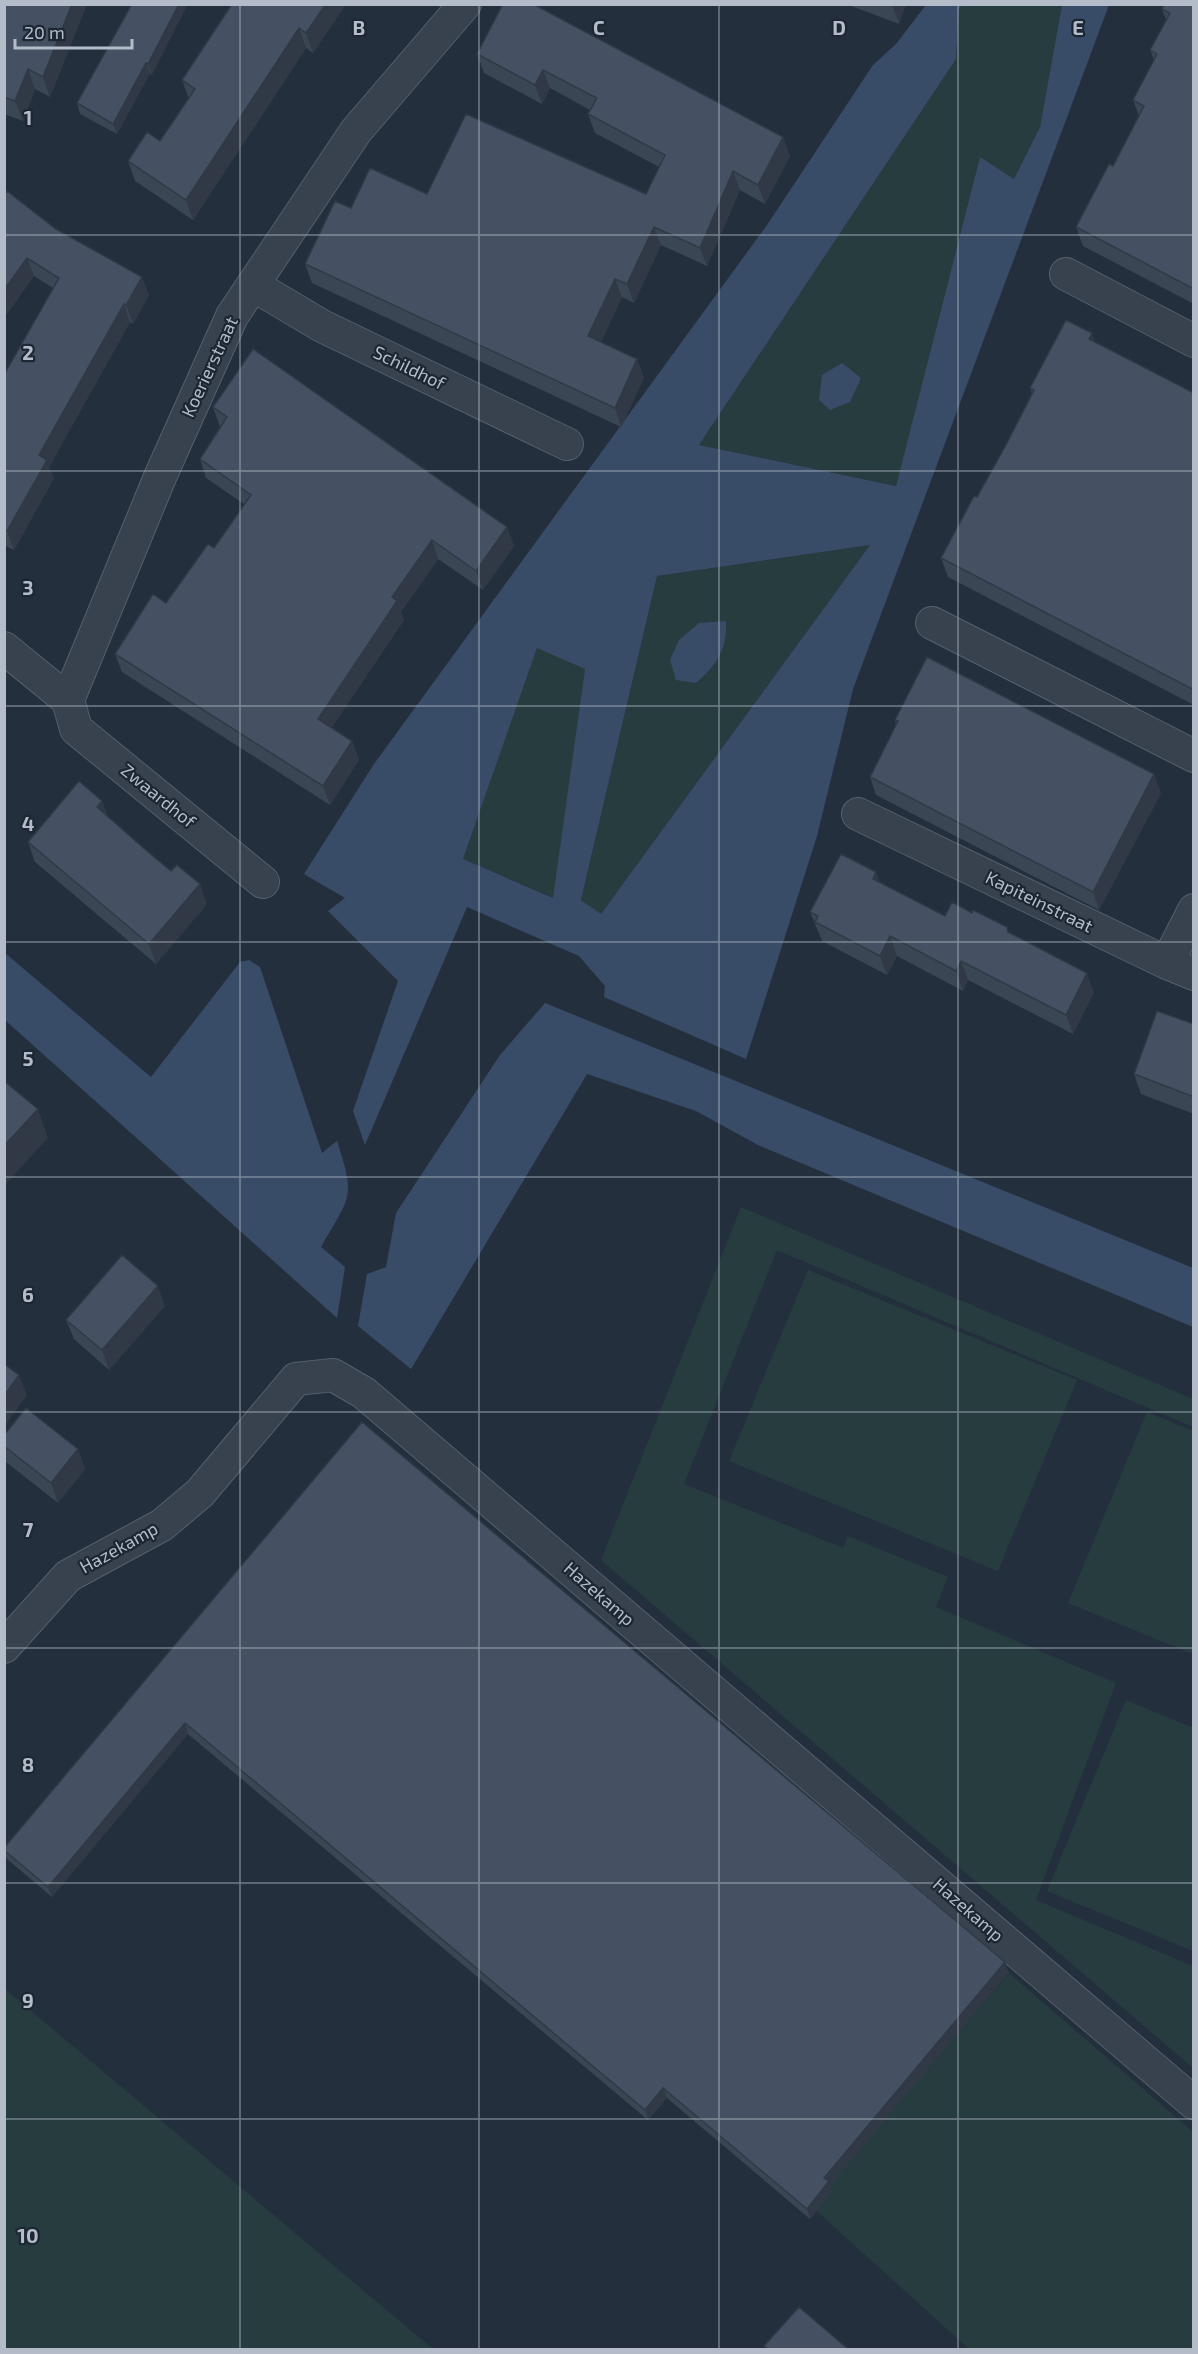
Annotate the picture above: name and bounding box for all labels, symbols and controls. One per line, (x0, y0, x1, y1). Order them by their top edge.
scale bar (15, 12, 132, 50)
text: B (353, 15, 365, 39)
text: C (593, 15, 605, 39)
text: D (832, 15, 846, 39)
text: E (1072, 15, 1084, 39)
text: 20 m (24, 21, 65, 43)
text: 1 (24, 105, 32, 129)
street label: Koerierstraat (176, 313, 242, 420)
text: 2 (22, 340, 34, 364)
street label: Schildhof (370, 340, 450, 394)
text: 3 (22, 575, 34, 599)
street label: Zwaardhof (117, 759, 201, 833)
text: 4 (22, 811, 35, 835)
street label: Kapiteinstraat (982, 866, 1097, 937)
text: 5 (22, 1046, 34, 1070)
text: 6 (22, 1282, 34, 1306)
text: 7 (23, 1517, 34, 1541)
street label: Hazekamp (76, 1517, 161, 1578)
street label: Hazekamp (560, 1557, 639, 1630)
text: 8 (22, 1752, 34, 1776)
street label: Hazekamp (929, 1873, 1008, 1946)
text: 9 (22, 1988, 34, 2012)
text: 10 (17, 2223, 39, 2247)

